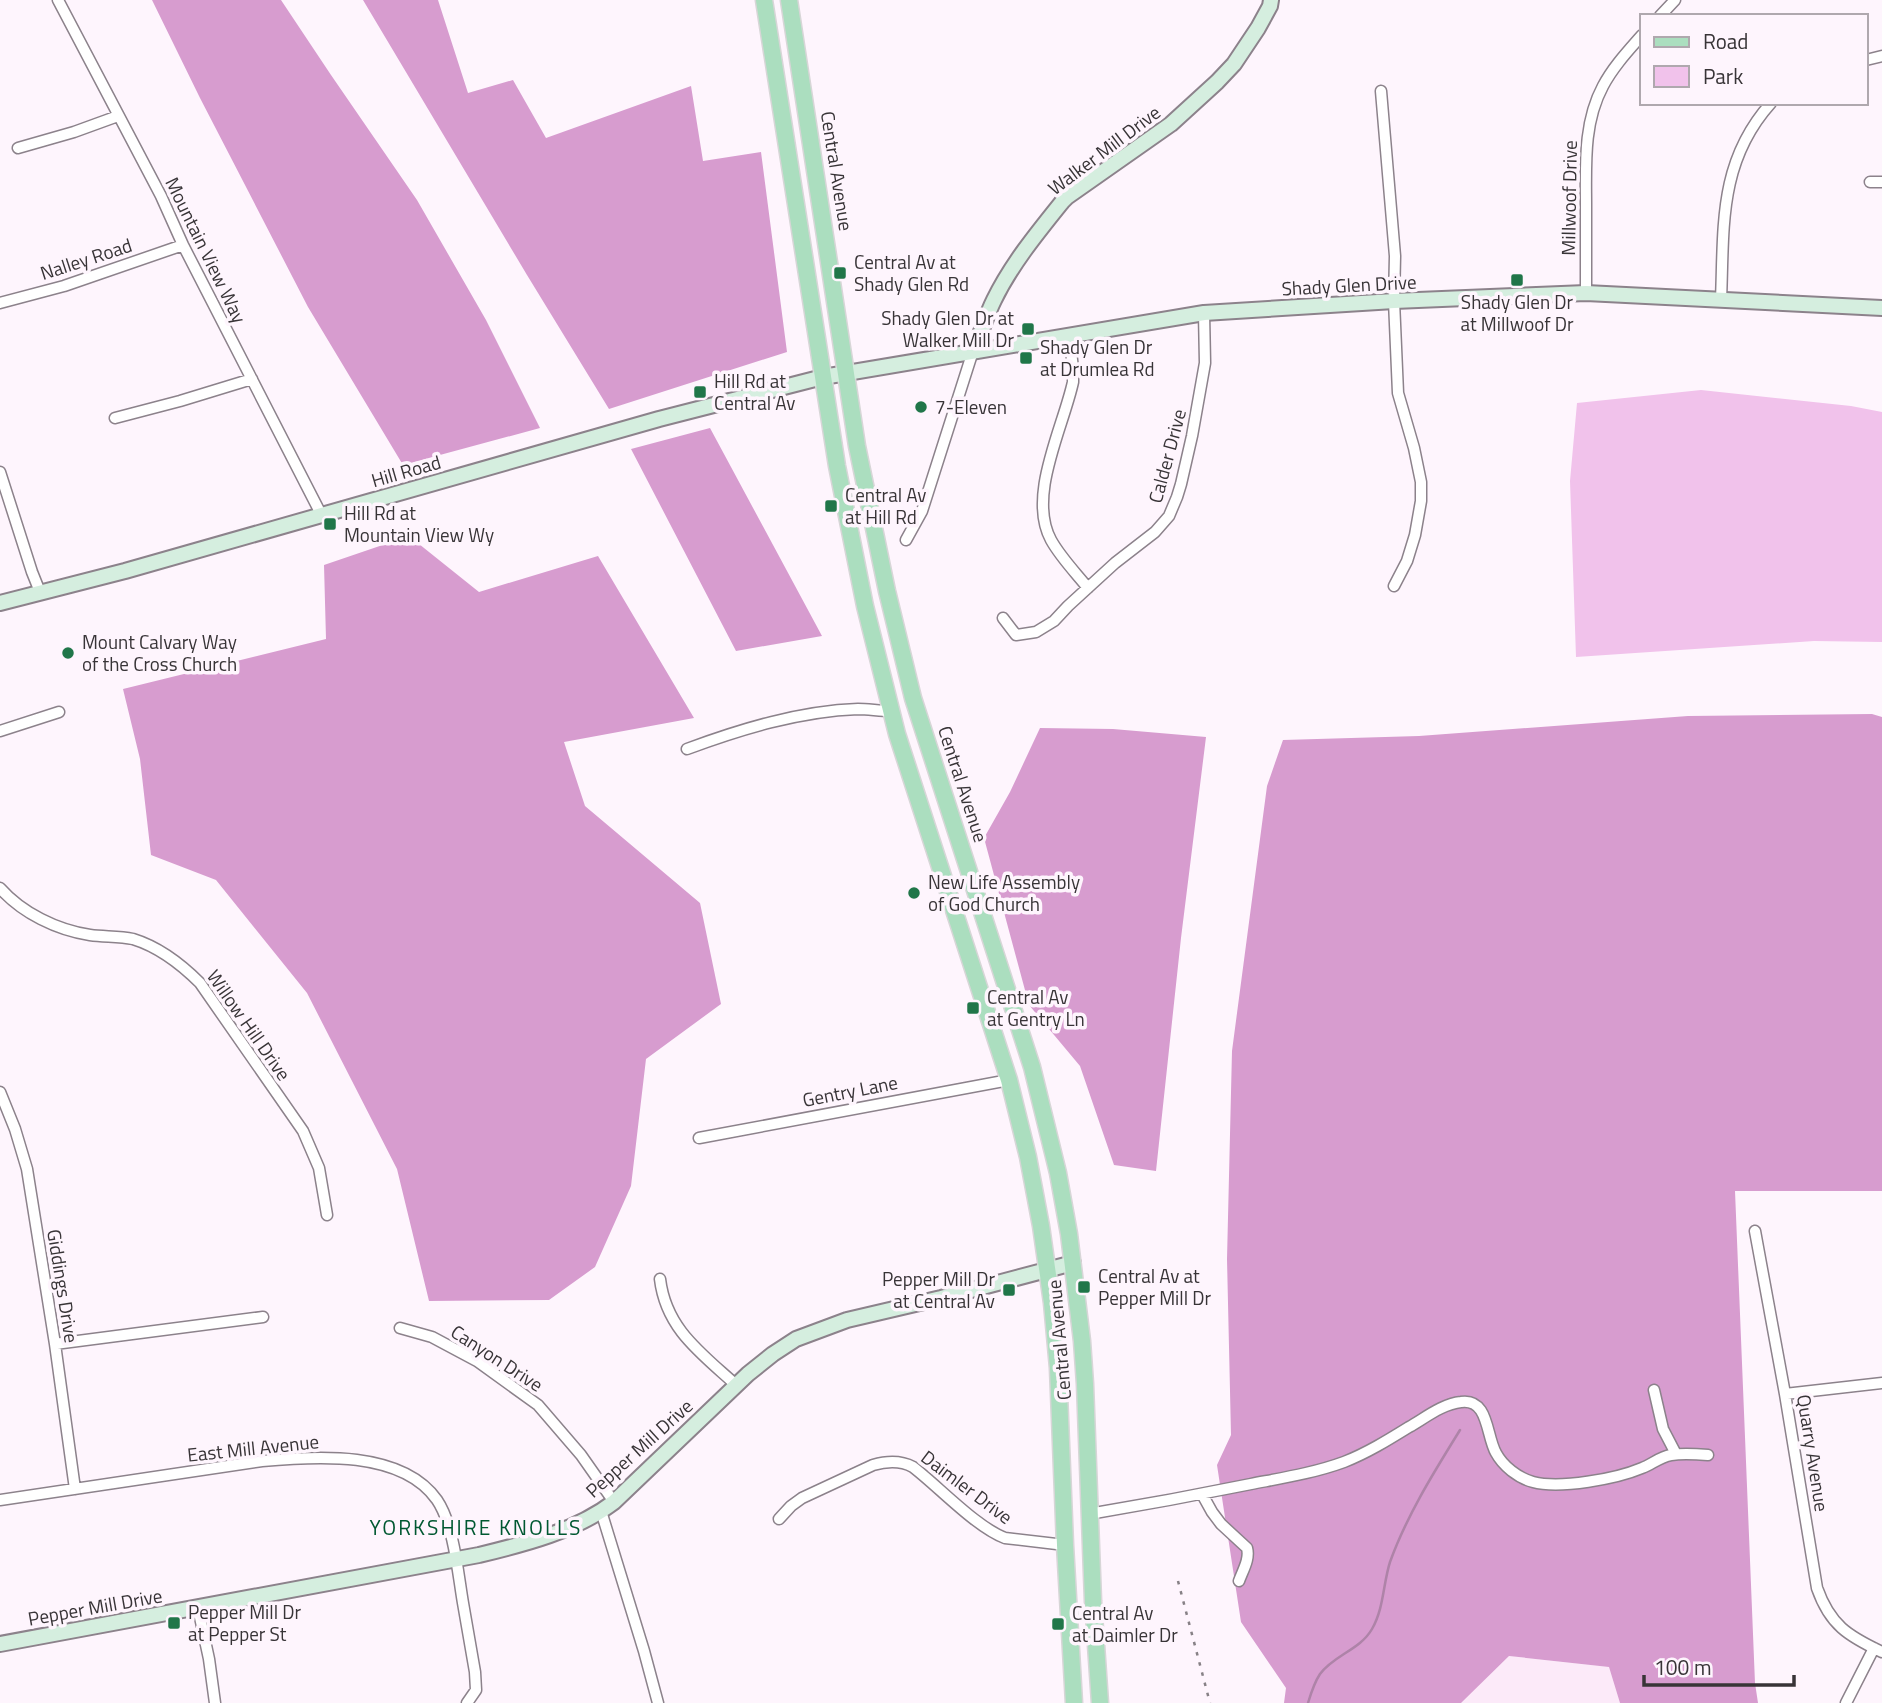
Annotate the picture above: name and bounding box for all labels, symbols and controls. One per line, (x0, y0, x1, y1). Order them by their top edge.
legend (1640, 14, 1868, 105)
text: Road (1703, 25, 1748, 57)
text: Park (1703, 60, 1743, 92)
street label: Walker Mill Drive (1041, 98, 1166, 202)
street label: Central Avenue (814, 109, 861, 233)
street label: Millwoof Drive (1553, 140, 1584, 256)
street label: Mountain View Way (158, 172, 254, 328)
street label: Nalley Road (36, 230, 136, 287)
place label: Central Av at Shady Glen Rd (854, 247, 969, 298)
marker: Central Av at Shady Glen Rd (832, 265, 848, 281)
street label: Shady Glen Drive (1281, 266, 1417, 303)
marker: Shady Glen Dr at Millwoof Dr (1509, 272, 1525, 288)
place label: Shady Glen Dr at Millwoof Dr (1460, 287, 1574, 338)
place label: Shady Glen Dr at Walker Mill Dr (881, 303, 1014, 354)
marker: Shady Glen Dr at Walker Mill Dr (1020, 321, 1036, 337)
place label: Shady Glen Dr at Drumlea Rd (1040, 332, 1154, 383)
marker: Shady Glen Dr at Drumlea Rd (1018, 350, 1034, 366)
place label: Hill Rd at Central Av (714, 366, 795, 417)
marker: Hill Rd at Central Av (692, 384, 708, 400)
place label: 7-Eleven (935, 392, 1007, 421)
marker: 7-Eleven (913, 399, 929, 415)
street label: Calder Drive (1140, 406, 1193, 506)
street label: Hill Road (368, 447, 444, 494)
place label: Central Av at Hill Rd (845, 480, 926, 531)
place label: Hill Rd at Mountain View Wy (344, 498, 494, 549)
marker: Central Av at Hill Rd (823, 498, 839, 514)
marker: Hill Rd at Mountain View Wy (322, 516, 338, 532)
place label: Mount Calvary Way of the Cross Church (82, 627, 237, 678)
marker: Mount Calvary Way of the Cross Church (60, 645, 76, 661)
street label: Central Avenue (931, 722, 996, 846)
place label: New Life Assembly of God Church (928, 867, 1080, 918)
marker: New Life Assembly of God Church (906, 885, 922, 901)
street label: Willow Hill Drive (200, 963, 299, 1086)
place label: Central Av at Gentry Ln (987, 982, 1085, 1033)
marker: Central Av at Gentry Ln (965, 1000, 981, 1016)
street label: Gentry Lane (800, 1067, 900, 1114)
street label: Giddings Drive (40, 1227, 87, 1345)
place label: Central Av at Pepper Mill Dr (1098, 1261, 1211, 1312)
place label: Pepper Mill Dr at Central Av (882, 1264, 995, 1315)
street label: Central Avenue (1039, 1279, 1078, 1401)
marker: Central Av at Pepper Mill Dr (1076, 1279, 1092, 1295)
marker: Pepper Mill Dr at Central Av (1001, 1282, 1017, 1298)
street label: Canyon Drive (445, 1317, 549, 1398)
street label: Pepper Mill Drive (579, 1391, 699, 1504)
street label: Quarry Avenue (1790, 1392, 1837, 1514)
street label: East Mill Avenue (186, 1426, 320, 1469)
street label: Daimler Drive (915, 1442, 1019, 1531)
district label: YORKSHIRE KNOLLS (370, 1511, 582, 1543)
street label: Pepper Mill Drive (26, 1580, 164, 1633)
place label: Pepper Mill Dr at Pepper St (188, 1597, 301, 1648)
place label: Central Av at Daimler Dr (1072, 1598, 1178, 1649)
marker: Pepper Mill Dr at Pepper St (166, 1615, 182, 1631)
marker: Central Av at Daimler Dr (1050, 1616, 1066, 1632)
scale bar (1644, 1644, 1794, 1688)
text: 100 m (1654, 1651, 1711, 1683)

